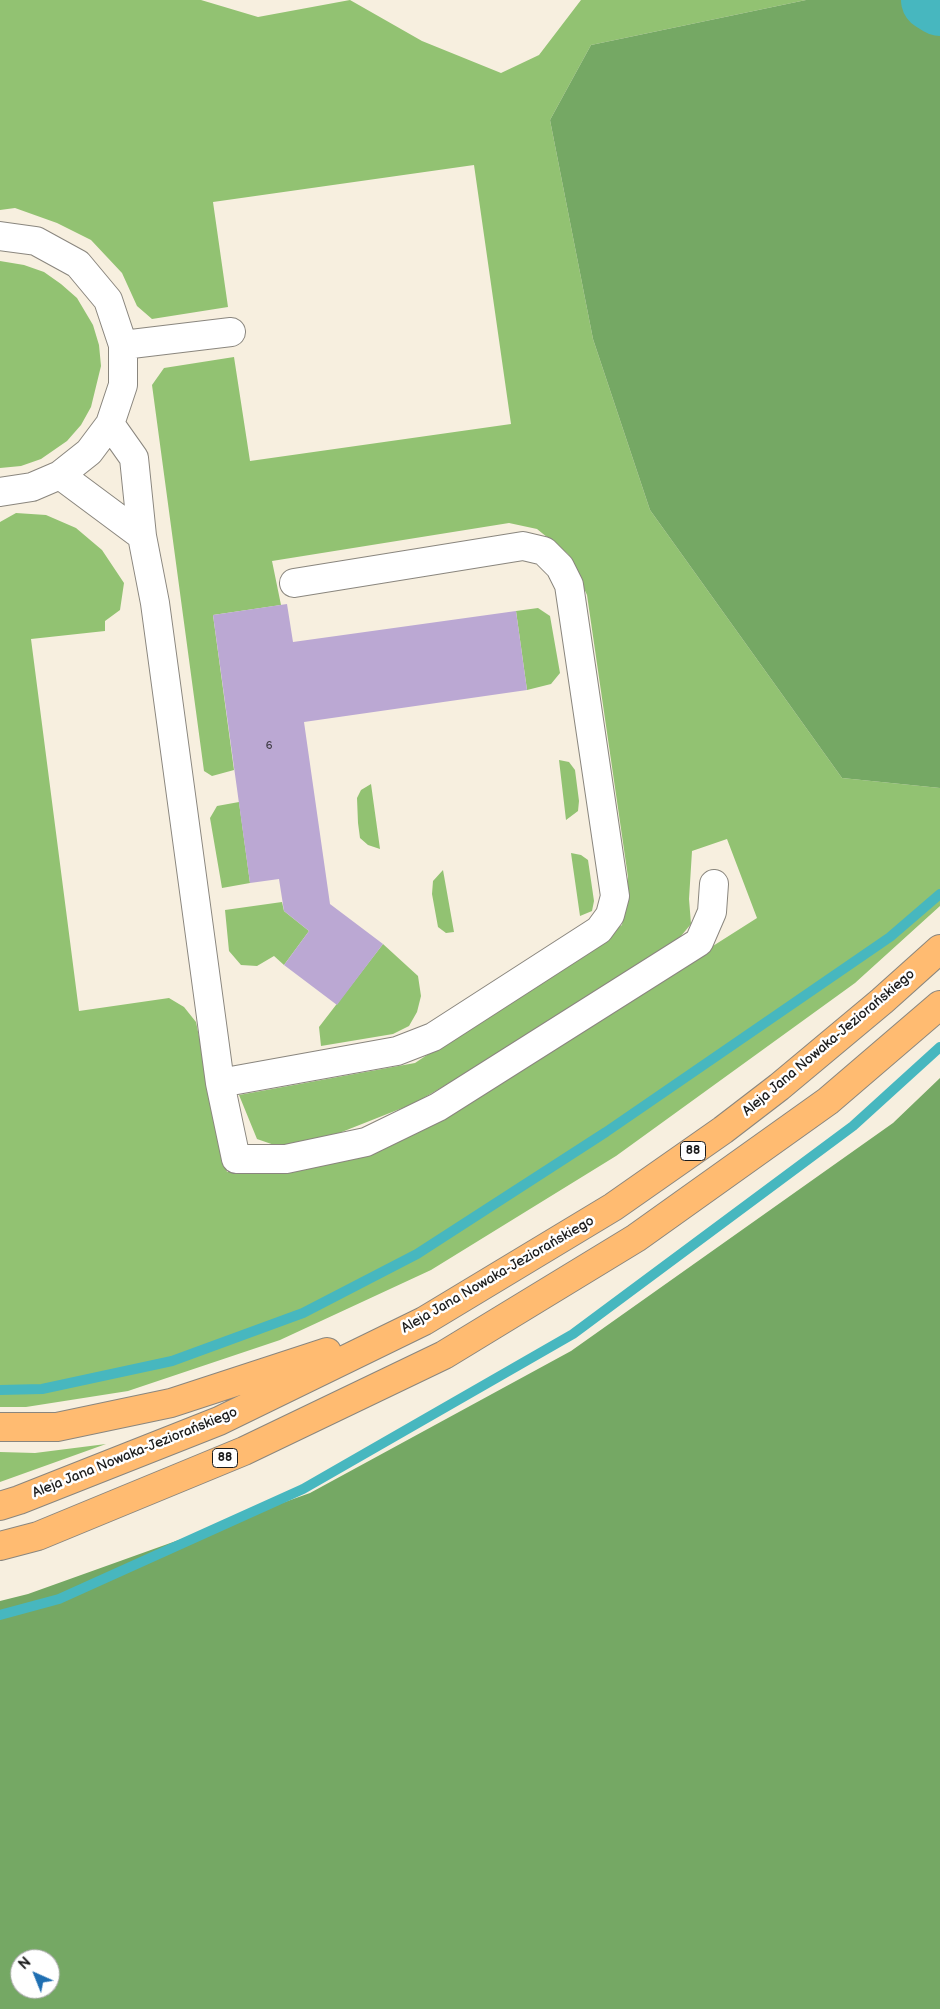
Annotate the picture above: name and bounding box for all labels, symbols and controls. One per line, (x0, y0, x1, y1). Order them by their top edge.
house number: 6 (266, 739, 272, 753)
street label: Aleja Jana Nowaka-Jeziorańskiego (739, 966, 919, 1120)
road number: 88 (680, 1142, 706, 1160)
street label: Aleja Jana Nowaka-Jeziorańskiego (399, 1213, 597, 1337)
street label: Aleja Jana Nowaka-Jeziorańskiego (30, 1404, 240, 1502)
road number: 88 (212, 1449, 238, 1468)
north arrow (10, 1949, 60, 1999)
text: N (15, 1954, 35, 1973)

